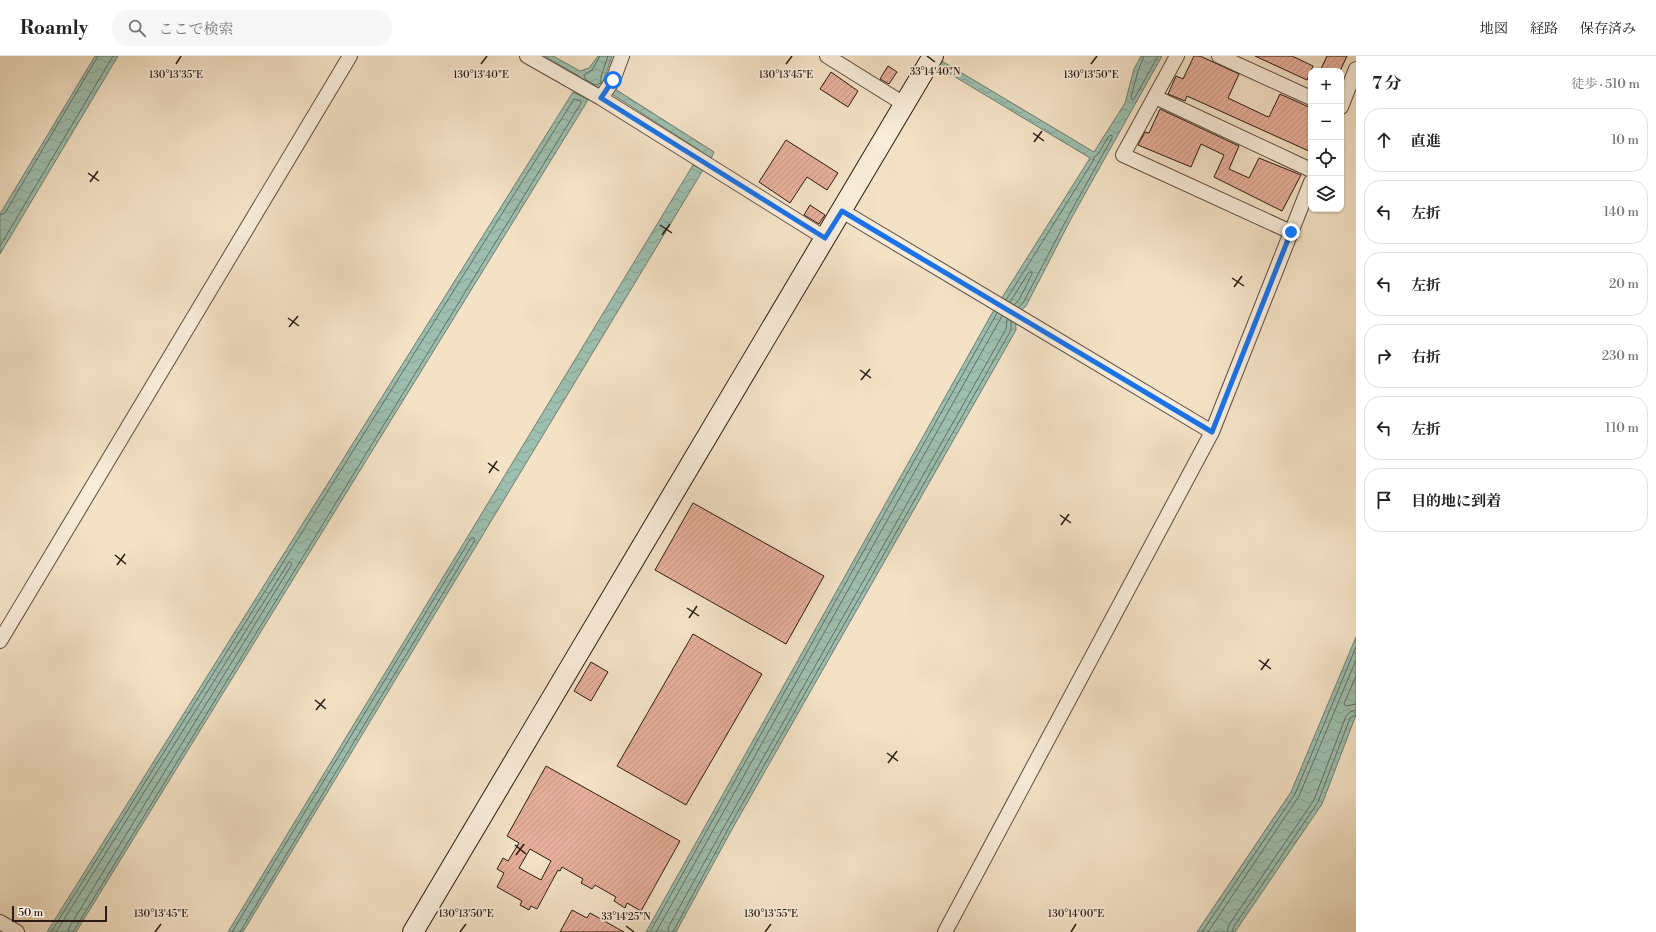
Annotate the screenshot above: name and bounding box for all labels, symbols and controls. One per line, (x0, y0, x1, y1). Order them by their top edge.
search box (112, 10, 392, 46)
text: Roamly (20, 16, 88, 40)
icon: search (126, 17, 148, 39)
text: ここで検索 (158, 20, 233, 39)
text: 地図 (1480, 20, 1508, 38)
text: 経路 (1530, 20, 1558, 38)
text: 保存済み (1580, 20, 1636, 38)
text: 33°14'40"N (910, 66, 961, 78)
map controls (1308, 68, 1344, 212)
button: + (1308, 68, 1344, 104)
text: 130°13'35"E (149, 69, 203, 81)
text: 130°13'40"E (453, 69, 509, 81)
text: 130°13'45"E (759, 69, 813, 81)
text: 130°13'50"E (1063, 69, 1119, 81)
route start (604, 71, 622, 89)
text: 7 分 (1372, 73, 1402, 95)
text: 徒歩 · 510 m (1571, 76, 1640, 92)
button: − (1308, 104, 1344, 140)
icon: ahead (1373, 129, 1395, 151)
text: 直進 (1411, 132, 1441, 151)
text: 10 m (1611, 132, 1639, 148)
button: locate (1308, 140, 1344, 176)
button: layers (1308, 176, 1344, 212)
icon: left (1373, 201, 1395, 223)
text: 左折 (1411, 204, 1441, 223)
text: 140 m (1603, 204, 1639, 220)
route end (1282, 223, 1300, 241)
icon: left (1373, 273, 1395, 295)
text: 左折 (1411, 276, 1441, 295)
text: 20 m (1609, 276, 1639, 292)
icon: right (1373, 345, 1395, 367)
text: 右折 (1411, 348, 1441, 367)
text: 230 m (1602, 348, 1639, 364)
icon: left (1373, 417, 1395, 439)
text: 左折 (1411, 420, 1441, 439)
text: 110 m (1605, 420, 1639, 436)
icon: arrive (1373, 489, 1395, 511)
text: 目的地に到着 (1411, 492, 1501, 511)
scale bar (12, 904, 107, 923)
text: 50 m (18, 906, 43, 920)
text: 130°13'45"E (134, 908, 188, 920)
text: 130°13'50"E (438, 908, 494, 920)
text: 130°13'55"E (744, 908, 798, 920)
text: 130°14'00"E (1048, 908, 1104, 920)
text: 33°14'25"N (601, 911, 651, 923)

